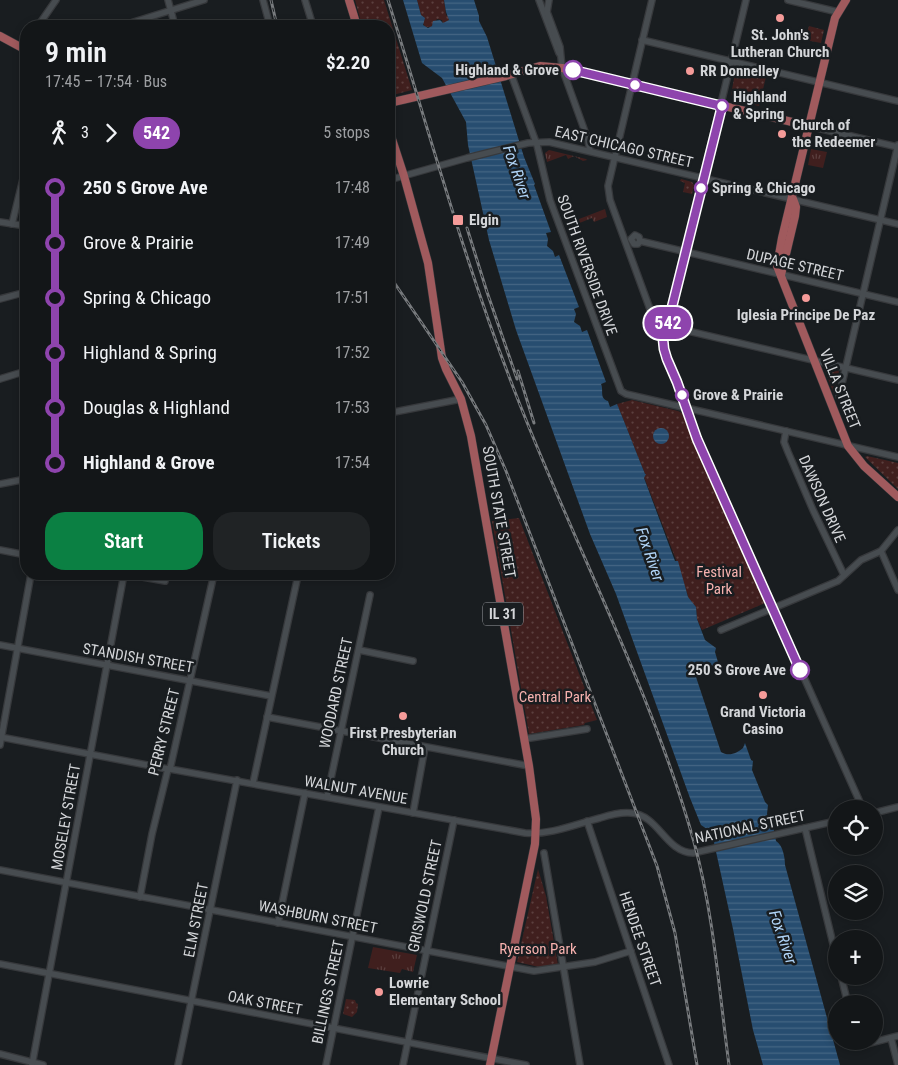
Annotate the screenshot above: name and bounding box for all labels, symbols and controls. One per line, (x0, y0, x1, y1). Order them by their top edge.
marker: St. John's Lutheran Church (774, 12, 786, 24)
place label: St. John's Lutheran Church (731, 26, 829, 61)
text: 9 min (45, 36, 107, 69)
text: $2.20 (326, 51, 370, 74)
marker: Highland & Grove (563, 60, 583, 80)
place label: Highland & Grove (455, 61, 559, 79)
place label: RR Donnelley (700, 62, 780, 80)
marker: RR Donnelley (684, 65, 696, 77)
text: 17:45 – 17:54 · Bus (45, 72, 167, 91)
unlabelled marker (628, 78, 642, 92)
place label: Highland & Spring (733, 88, 787, 123)
marker: Highland & Spring (715, 99, 729, 113)
place label: Church of the Redeemer (792, 116, 875, 151)
icon: walk (45, 119, 73, 147)
icon: forward (97, 119, 125, 147)
text: 542 (143, 122, 170, 143)
street label: EAST CHICAGO STREET (553, 122, 695, 172)
text: 3 (81, 123, 89, 142)
text: 5 stops (323, 123, 370, 142)
marker: Church of the Redeemer (776, 128, 788, 140)
water label: Fox River (499, 143, 535, 203)
text: 250 S Grove Ave (83, 176, 207, 199)
text: 17:48 (335, 178, 370, 197)
place label: Spring & Chicago (712, 179, 815, 197)
marker: Spring & Chicago (694, 181, 708, 195)
street label: SOUTH RIVERSIDE DRIVE (553, 192, 621, 338)
place label: Elgin (469, 211, 499, 229)
marker: Elgin (451, 213, 465, 227)
text: Grove & Prairie (83, 231, 194, 254)
text: 17:49 (335, 233, 370, 252)
street label: DUPAGE STREET (745, 245, 845, 285)
text: Spring & Chicago (83, 286, 211, 309)
text: 17:51 (335, 288, 370, 307)
marker: Iglesia Principe De Paz (800, 292, 812, 304)
place label: Iglesia Principe De Paz (737, 306, 875, 324)
line badge: 542 (639, 307, 697, 339)
text: 542 (654, 312, 682, 333)
text: Highland & Spring (83, 341, 217, 364)
text: 17:52 (335, 343, 370, 362)
street label: VILLA STREET (816, 346, 864, 432)
place label: Grove & Prairie (693, 386, 783, 404)
marker: Grove & Prairie (675, 388, 689, 402)
text: Douglas & Highland (83, 396, 230, 419)
text: 17:53 (335, 398, 370, 417)
street label: SOUTH STATE STREET (479, 445, 519, 580)
text: Highland & Grove (83, 451, 215, 474)
text: 17:54 (335, 453, 370, 472)
street label: DAWSON DRIVE (795, 453, 849, 545)
button: Start (45, 512, 203, 570)
button: Tickets (213, 512, 370, 570)
water label: Fox River (632, 525, 668, 585)
park label: Festival Park (696, 563, 742, 598)
road number: IL 31 (483, 602, 523, 626)
street label: WOODARD STREET (315, 636, 357, 750)
street label: STANDISH STREET (81, 639, 195, 677)
marker: 250 S Grove Ave (790, 660, 810, 680)
place label: 250 S Grove Ave (688, 661, 786, 679)
street label: PERRY STREET (144, 686, 184, 777)
park label: Central Park (519, 688, 591, 706)
marker: Grand Victoria Casino (757, 689, 769, 701)
place label: Grand Victoria Casino (720, 703, 806, 738)
marker: First Presbyterian Church (397, 710, 409, 722)
place label: First Presbyterian Church (349, 724, 457, 759)
street label: MOSELEY STREET (48, 762, 84, 872)
street label: WALNUT AVENUE (303, 772, 409, 808)
map controls (828, 800, 883, 1050)
button: locate (828, 800, 883, 855)
street label: NATIONAL STREET (693, 806, 807, 848)
street label: GRISWOLD STREET (404, 838, 446, 954)
button: layers (828, 865, 883, 920)
street label: ELM STREET (180, 881, 212, 959)
street label: HENDEE STREET (615, 889, 665, 989)
street label: WASHBURN STREET (257, 897, 379, 937)
water label: Fox River (765, 908, 801, 968)
button: + (828, 930, 883, 985)
street label: BILLINGS STREET (308, 938, 348, 1046)
park label: Ryerson Park (499, 940, 577, 958)
place label: Lowrie Elementary School (389, 974, 501, 1009)
marker: Lowrie Elementary School (373, 986, 385, 998)
street label: OAK STREET (226, 987, 304, 1019)
button: − (828, 995, 883, 1050)

